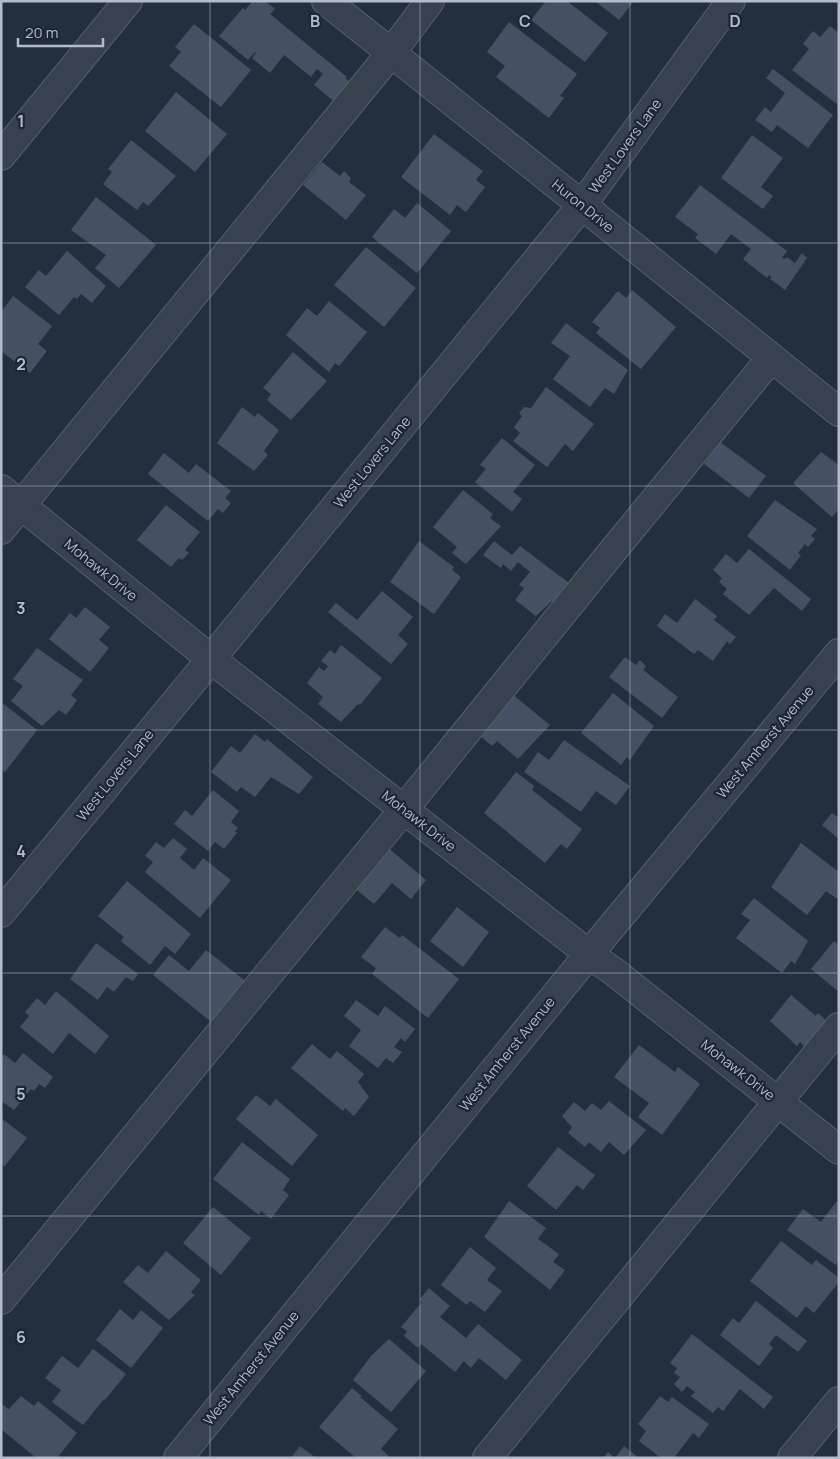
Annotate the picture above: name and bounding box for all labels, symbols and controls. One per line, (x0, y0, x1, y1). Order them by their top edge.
text: B (310, 10, 320, 32)
text: C (519, 10, 531, 32)
text: D (729, 10, 741, 32)
scale bar (18, 15, 102, 47)
text: 20 m (25, 22, 58, 43)
street label: West Lovers Lane (584, 95, 665, 197)
text: 1 (17, 110, 25, 132)
street label: Huron Drive (548, 175, 618, 237)
text: 2 (16, 353, 26, 375)
street label: West Lovers Lane (329, 412, 414, 511)
street label: Mohawk Drive (61, 534, 142, 605)
text: 3 (16, 597, 26, 619)
street label: West Amherst Avenue (712, 681, 817, 802)
street label: West Lovers Lane (72, 725, 157, 824)
street label: Mohawk Drive (378, 786, 460, 856)
text: 4 (16, 840, 26, 862)
street label: West Amherst Avenue (455, 993, 559, 1115)
street label: Mohawk Drive (697, 1035, 779, 1105)
text: 5 (16, 1083, 26, 1105)
street label: West Amherst Avenue (199, 1307, 303, 1429)
text: 6 (16, 1326, 26, 1348)

